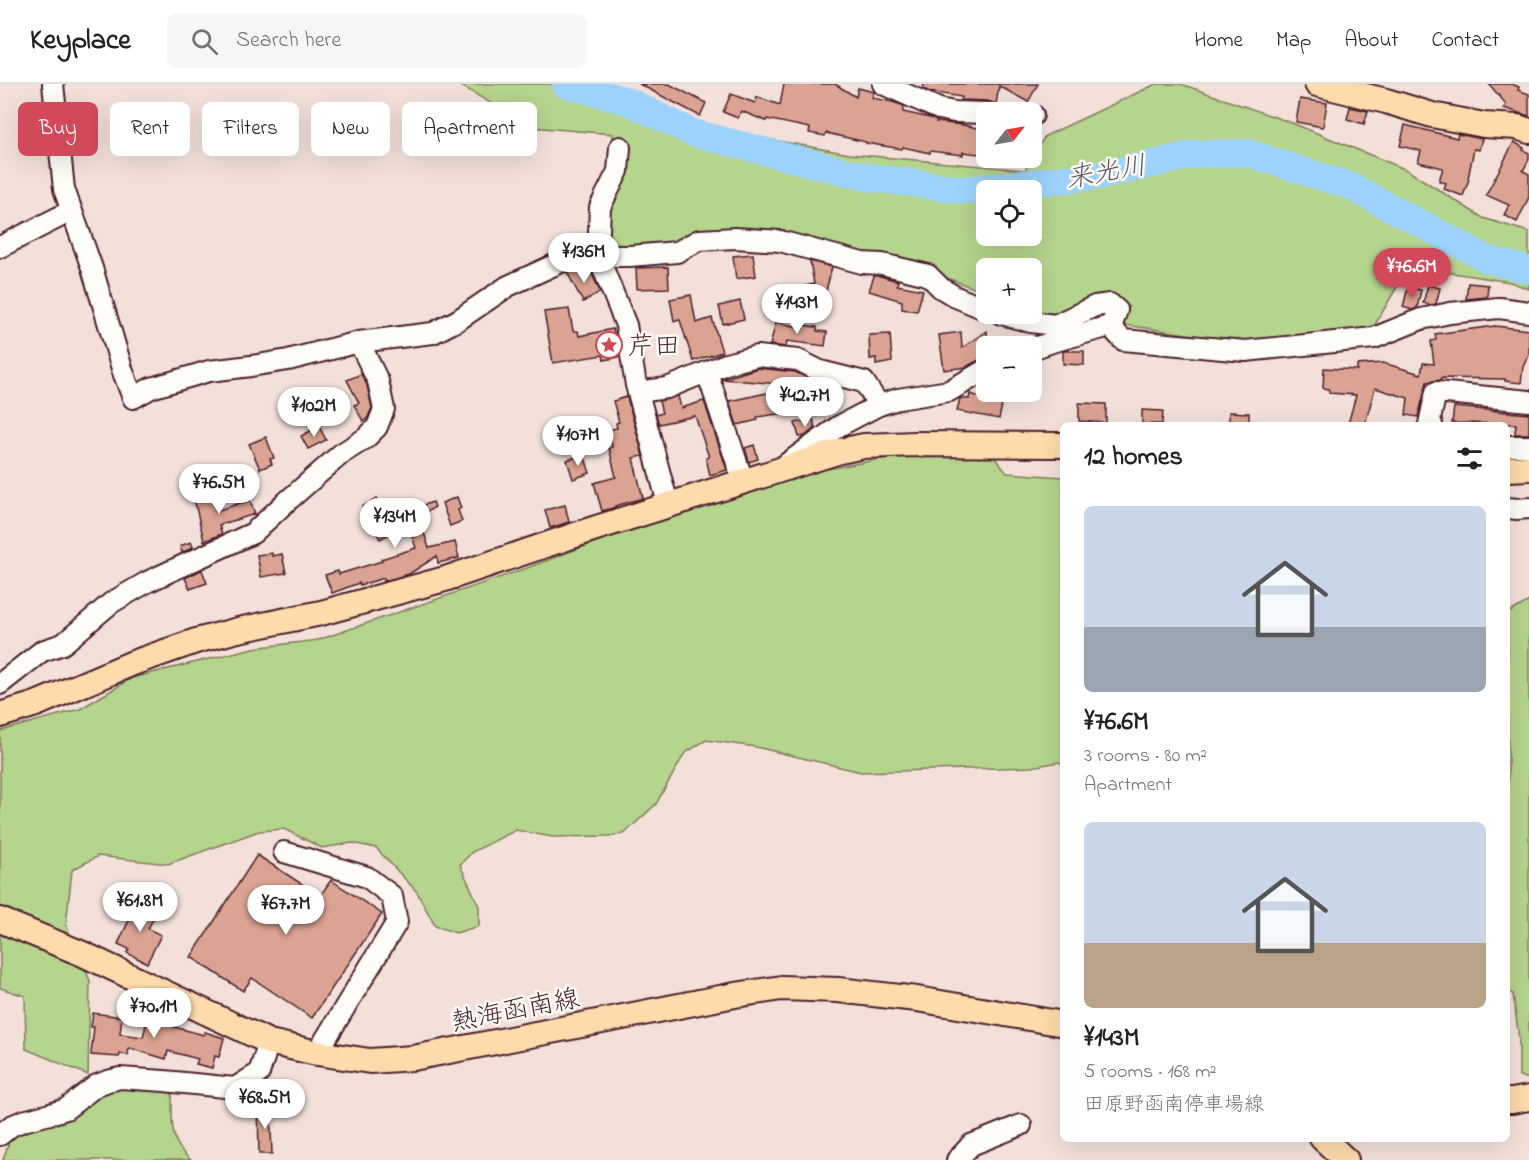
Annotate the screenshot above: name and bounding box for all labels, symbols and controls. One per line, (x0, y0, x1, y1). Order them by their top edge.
search box (167, 14, 587, 68)
text: Keyplace (30, 21, 131, 62)
icon: search (188, 25, 221, 58)
text: Search here (236, 25, 341, 57)
text: Home (1194, 26, 1243, 56)
text: Map (1276, 26, 1311, 56)
text: About (1344, 26, 1398, 56)
text: Contact (1431, 26, 1499, 56)
chip: Buy (18, 102, 98, 156)
chip: Rent (110, 102, 190, 156)
chip: Filters (202, 102, 299, 156)
chip: New (311, 102, 390, 156)
chip: Apartment (402, 102, 537, 156)
north arrow (976, 102, 1042, 168)
map controls (976, 102, 1042, 402)
water label: 来光川 (1063, 147, 1150, 200)
button: locate (976, 180, 1042, 246)
pin: ¥136M (542, 233, 626, 284)
text: ¥136M (562, 238, 606, 267)
pin: ¥76.6M (1363, 248, 1461, 299)
text: ¥76.6M (1387, 253, 1437, 282)
button: + (976, 258, 1042, 324)
pin: ¥143M (755, 284, 839, 335)
text: ¥143M (776, 289, 818, 318)
place label: 芹田 (628, 329, 680, 367)
place icon: 芹田 (594, 330, 624, 360)
button: − (976, 336, 1042, 402)
pin: ¥42.7M (756, 377, 854, 428)
text: ¥42.7M (780, 382, 830, 411)
pin: ¥102M (272, 387, 356, 438)
text: ¥102M (292, 392, 336, 421)
pin: ¥107M (536, 416, 620, 467)
text: ¥107M (556, 421, 600, 450)
text: 12 homes (1084, 439, 1183, 477)
icon: filters (1453, 442, 1486, 475)
pin: ¥76.5M (170, 464, 268, 515)
text: ¥76.5M (193, 469, 245, 498)
pin: ¥134M (353, 498, 437, 549)
text: ¥134M (374, 503, 416, 532)
icon: home (1231, 545, 1339, 653)
text: ¥76.6M (1084, 704, 1149, 742)
text: 3 rooms · 80 m² (1084, 742, 1207, 771)
text: Apartment (1084, 771, 1172, 800)
icon: home (1231, 861, 1339, 969)
pin: ¥61.8M (91, 882, 189, 933)
pin: ¥67.7M (237, 885, 335, 936)
text: ¥61.8M (117, 887, 163, 916)
text: ¥67.7M (261, 890, 311, 919)
street label: 熱海函南線 (448, 981, 583, 1043)
pin: ¥70.1M (105, 988, 203, 1039)
text: ¥70.1M (130, 993, 178, 1022)
text: ¥143M (1084, 1020, 1140, 1058)
text: 5 rooms · 168 m² (1084, 1058, 1217, 1087)
pin: ¥68.5M (216, 1079, 314, 1130)
text: ¥68.5M (239, 1084, 291, 1113)
text: 田原野函南停車場線 (1084, 1091, 1264, 1120)

